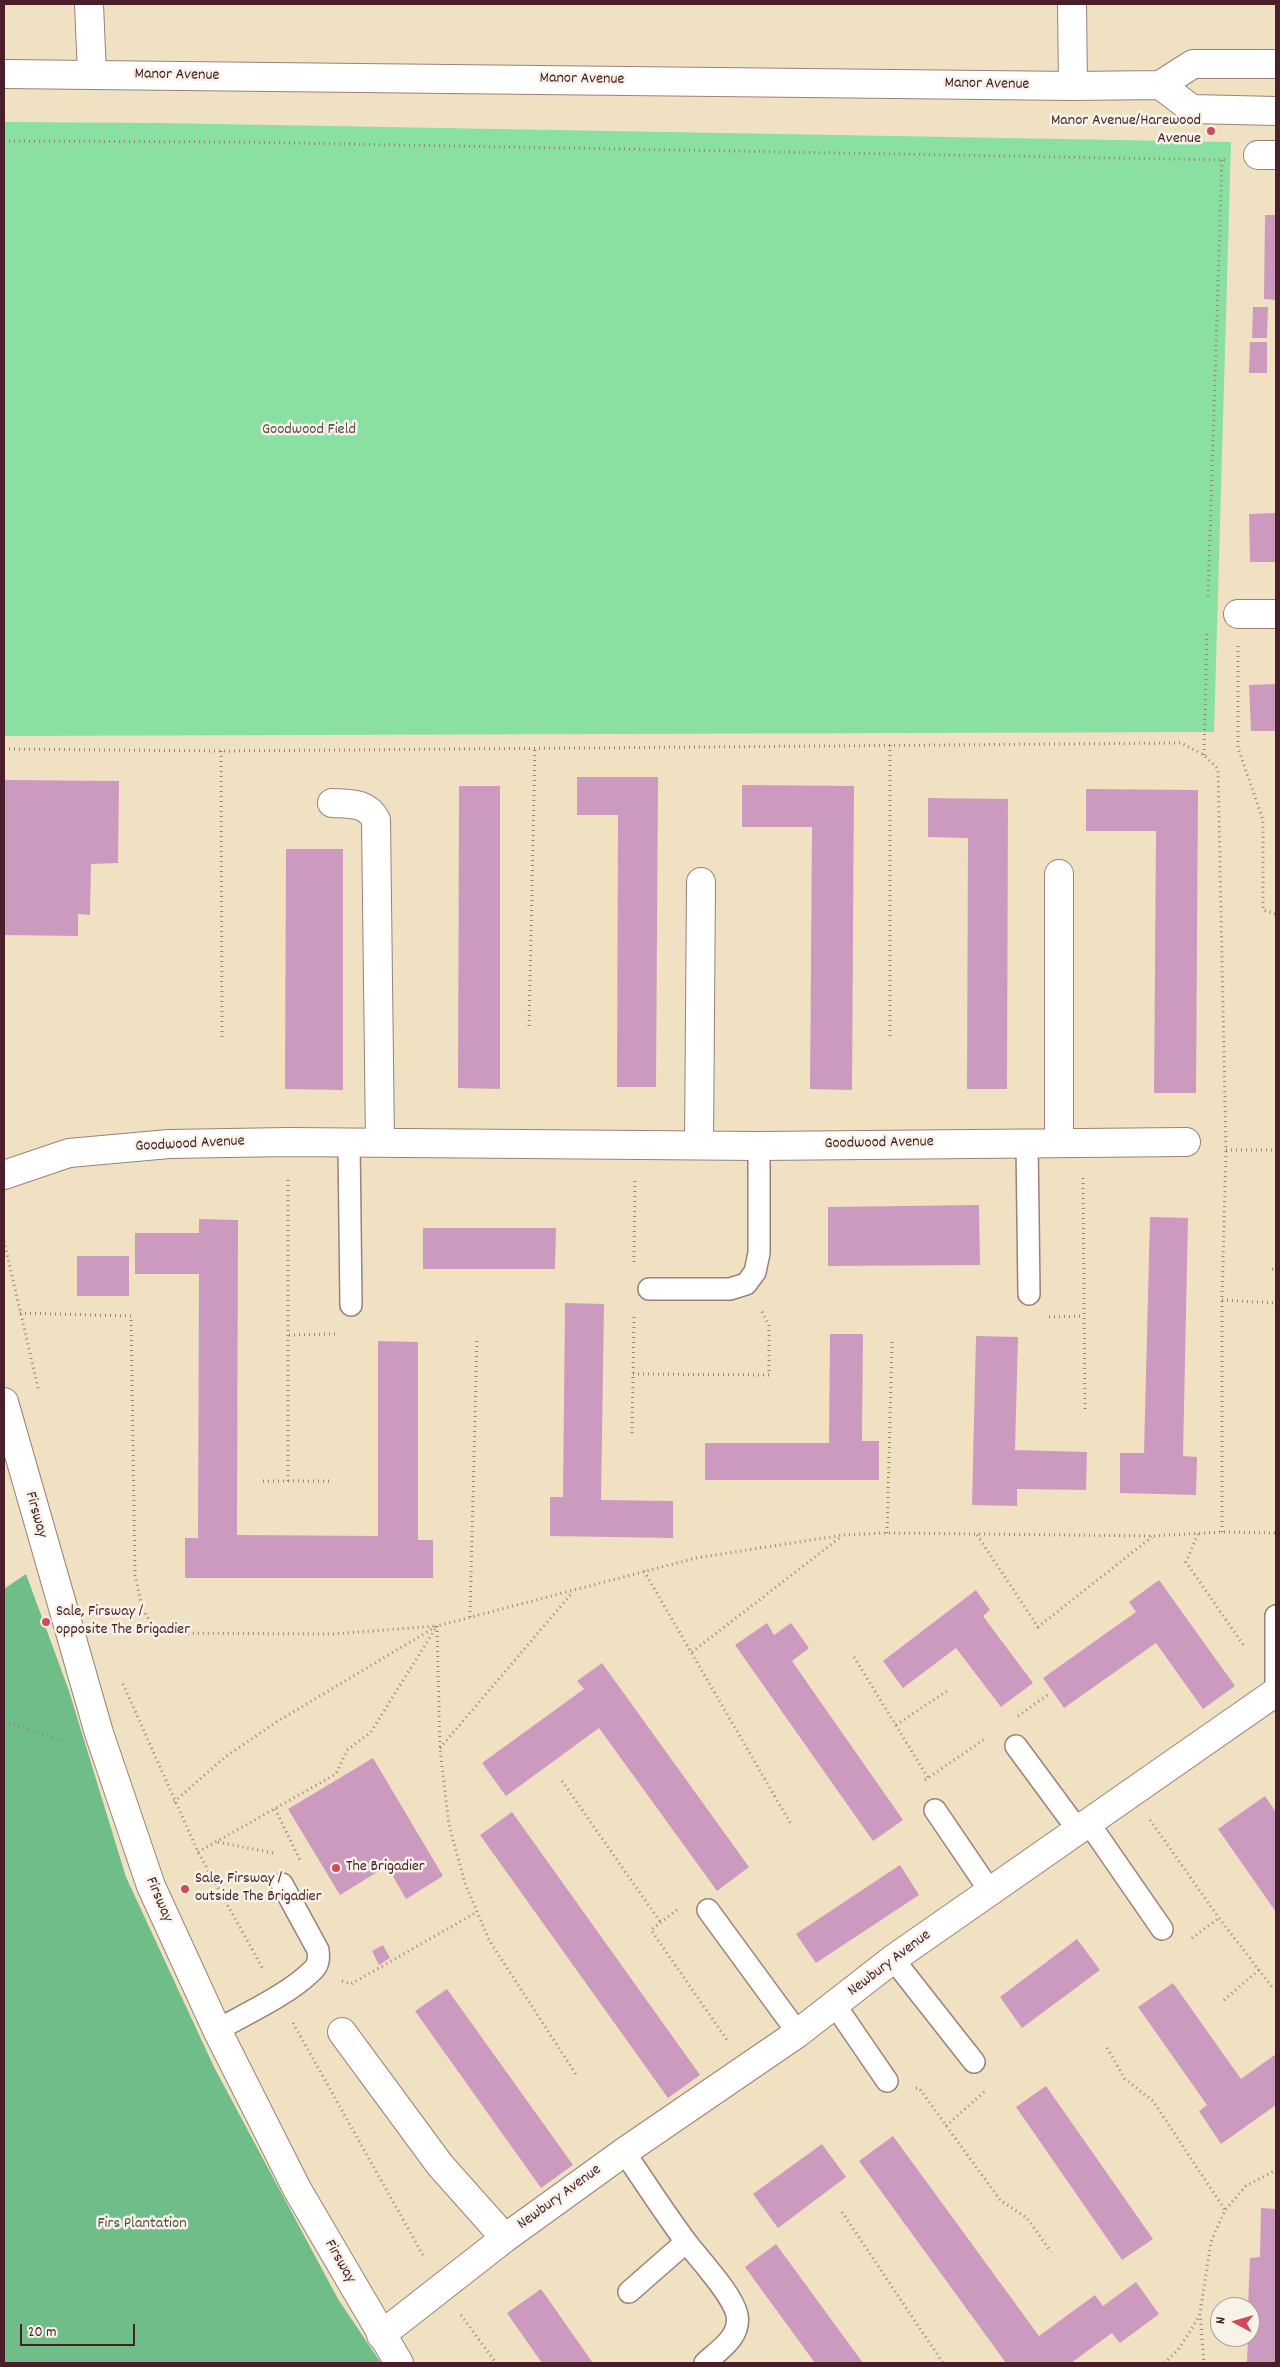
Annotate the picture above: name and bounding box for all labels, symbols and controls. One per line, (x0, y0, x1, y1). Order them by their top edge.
street label: Manor Avenue (134, 66, 220, 86)
street label: Manor Avenue (539, 70, 625, 90)
street label: Manor Avenue (944, 75, 1030, 95)
place label: Manor Avenue/Harewood Avenue (1051, 112, 1201, 150)
marker: Manor Avenue/Harewood Avenue (1205, 125, 1217, 137)
park label: Goodwood Field (262, 421, 356, 441)
street label: Goodwood Avenue (135, 1133, 245, 1157)
street label: Goodwood Avenue (824, 1133, 934, 1155)
street label: Firsway (19, 1490, 51, 1540)
place label: Sale, Firsway / opposite The Brigadier (56, 1603, 190, 1641)
marker: Sale, Firsway / opposite The Brigadier (40, 1616, 52, 1628)
place label: The Brigadier (346, 1858, 425, 1878)
marker: The Brigadier (330, 1862, 342, 1874)
place label: Sale, Firsway / outside The Brigadier (195, 1870, 322, 1908)
street label: Firsway (140, 1875, 176, 1925)
marker: Sale, Firsway / outside The Brigadier (179, 1883, 191, 1895)
street label: Newbury Avenue (845, 1927, 935, 2001)
street label: Newbury Avenue (514, 2161, 606, 2235)
park label: Firs Plantation (97, 2215, 187, 2235)
street label: Firsway (319, 2237, 359, 2287)
north arrow (1210, 2297, 1260, 2347)
scale bar (22, 2314, 138, 2346)
text: N (1211, 2316, 1231, 2325)
text: 20 m (28, 2322, 56, 2344)

